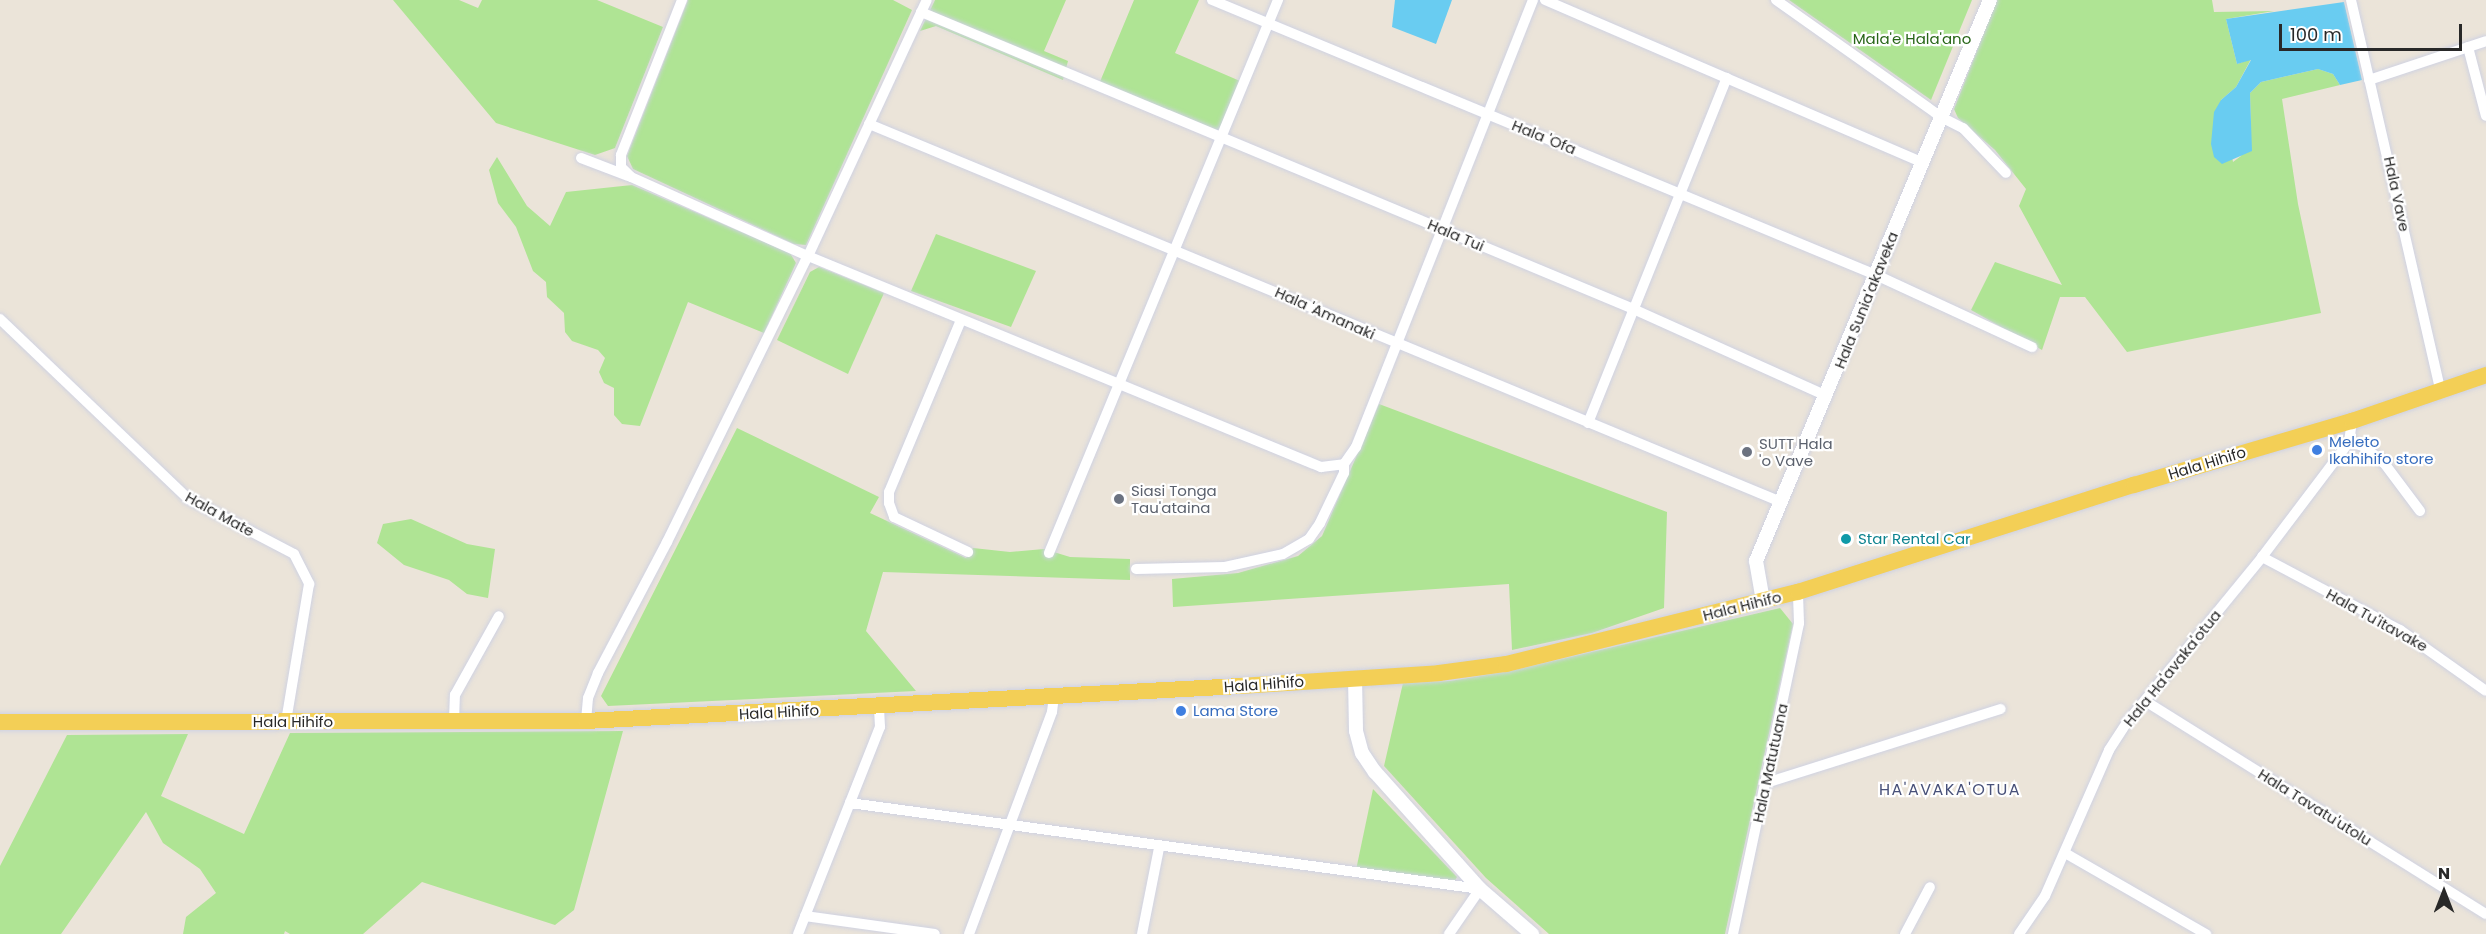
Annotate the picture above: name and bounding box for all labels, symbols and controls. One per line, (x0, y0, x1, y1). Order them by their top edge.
scale bar (2282, 12, 2465, 50)
text: 100 m (2290, 22, 2342, 47)
park label: Mala'e Hala'ano (1853, 30, 1971, 48)
street label: Hala 'Ofa (1509, 116, 1579, 158)
street label: Hala Vave (2380, 155, 2414, 233)
street label: Hala Tui (1425, 215, 1487, 255)
street label: Hala Sunia'akaveka (1830, 229, 1902, 371)
street label: Hala 'Amanaki (1272, 283, 1378, 343)
place label: Meleto Ikahihifo store (2329, 432, 2433, 467)
place label: SUTT Hala 'o Vave (1759, 434, 1833, 469)
street label: Hala Hihifo (2166, 443, 2248, 483)
marker: Meleto Ikahihifo store (2310, 443, 2324, 457)
marker: SUTT Hala 'o Vave (1740, 445, 1754, 459)
place label: Siasi Tonga Tau'ataina (1131, 481, 1217, 516)
street label: Hala Mate (182, 488, 258, 540)
marker: Siasi Tonga Tau'ataina (1112, 492, 1126, 506)
place label: Star Rental Car (1858, 530, 1971, 548)
marker: Star Rental Car (1839, 532, 1853, 546)
street label: Hala Tu'itavake (2323, 585, 2431, 655)
street label: Hala Hihifo (1701, 588, 1783, 624)
street label: Hala Ha'avaka'otua (2119, 606, 2225, 730)
street label: Hala Hihifo (1223, 672, 1305, 696)
street label: Hala Hihifo (738, 701, 820, 723)
place label: Lama Store (1193, 702, 1278, 720)
street label: Hala Matutuana (1749, 702, 1791, 824)
marker: Lama Store (1174, 704, 1188, 718)
street label: Hala Hihifo (253, 713, 333, 731)
street label: Hala Tavatu'utolu (2255, 765, 2375, 849)
district label: HA'AVAKA'OTUA (1879, 780, 2021, 800)
north arrow (2414, 862, 2474, 922)
text: N (2438, 862, 2450, 885)

